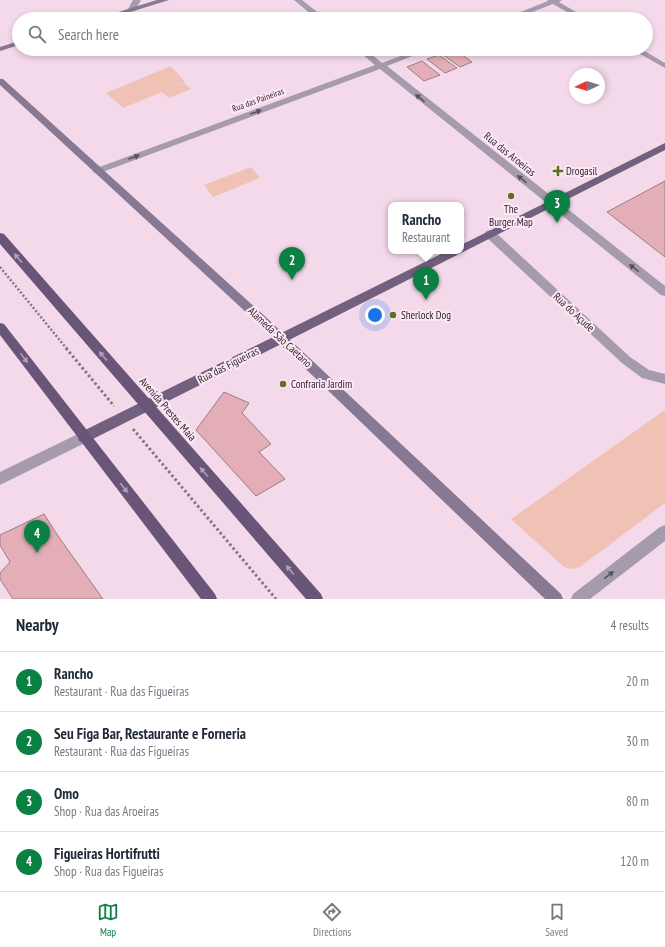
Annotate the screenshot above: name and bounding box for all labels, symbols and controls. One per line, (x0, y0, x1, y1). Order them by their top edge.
search box (12, 12, 653, 56)
icon: search (26, 23, 48, 45)
text: Search here (58, 25, 119, 44)
north arrow (569, 68, 605, 104)
street label: Rua das Paineiras (230, 85, 285, 114)
one-way arrow (415, 93, 426, 102)
one-way arrow (250, 109, 262, 115)
street label: Rua das Aroeiras (481, 129, 539, 179)
one-way arrow (128, 154, 140, 160)
place label: Drogasil (566, 164, 598, 178)
marker: Drogasil (553, 166, 563, 176)
one-way arrow (516, 175, 527, 183)
pin: 3 (544, 190, 570, 223)
marker: The Burger Map (506, 191, 516, 201)
popup (388, 202, 464, 254)
place label: The Burger Map (489, 202, 533, 229)
text: Rancho (402, 210, 441, 229)
text: Restaurant (402, 229, 450, 246)
pin: 2 (279, 247, 305, 280)
one-way arrow (13, 252, 22, 263)
one-way arrow (629, 264, 640, 273)
pin: 1 (413, 267, 439, 300)
street label: Rua do Açude (550, 289, 598, 335)
street label: Alameda São Caetano (245, 304, 315, 370)
your location (365, 305, 385, 325)
place label: Sherlock Dog (401, 308, 451, 322)
marker: Sherlock Dog (388, 310, 398, 320)
street label: Rua das Figueiras (195, 344, 261, 386)
one-way arrow (99, 350, 108, 361)
one-way arrow (19, 352, 28, 363)
street label: Avenida Prestes Maia (136, 374, 200, 444)
place label: Confraria Jardim (291, 377, 352, 391)
marker: Confraria Jardim (278, 379, 288, 389)
one-way arrow (200, 467, 209, 477)
one-way arrow (119, 482, 128, 493)
pin: 4 (24, 520, 50, 553)
one-way arrow (286, 564, 295, 575)
one-way arrow (603, 571, 614, 580)
text: Nearby (16, 614, 59, 636)
text: 4 results (610, 617, 649, 634)
text: Rancho (54, 664, 93, 683)
text: 1 (26, 673, 32, 690)
text: 20 m (626, 673, 649, 690)
text: Restaurant · Rua das Figueiras (54, 683, 189, 700)
text: Seu Figa Bar, Restaurante e Forneria (54, 724, 246, 743)
text: 2 (26, 733, 32, 750)
text: 30 m (626, 733, 649, 750)
text: Restaurant · Rua das Figueiras (54, 743, 189, 760)
text: Omo (54, 784, 79, 803)
text: 3 (26, 793, 32, 810)
text: 80 m (626, 793, 649, 810)
text: Shop · Rua das Aroeiras (54, 803, 159, 820)
text: Figueiras Hortifrutti (54, 844, 160, 863)
text: 4 (26, 853, 32, 870)
text: 120 m (620, 853, 649, 870)
text: Shop · Rua das Figueiras (54, 863, 163, 880)
tab: Map (97, 901, 119, 939)
tab: Directions (313, 901, 351, 939)
tab: Saved (545, 901, 568, 939)

